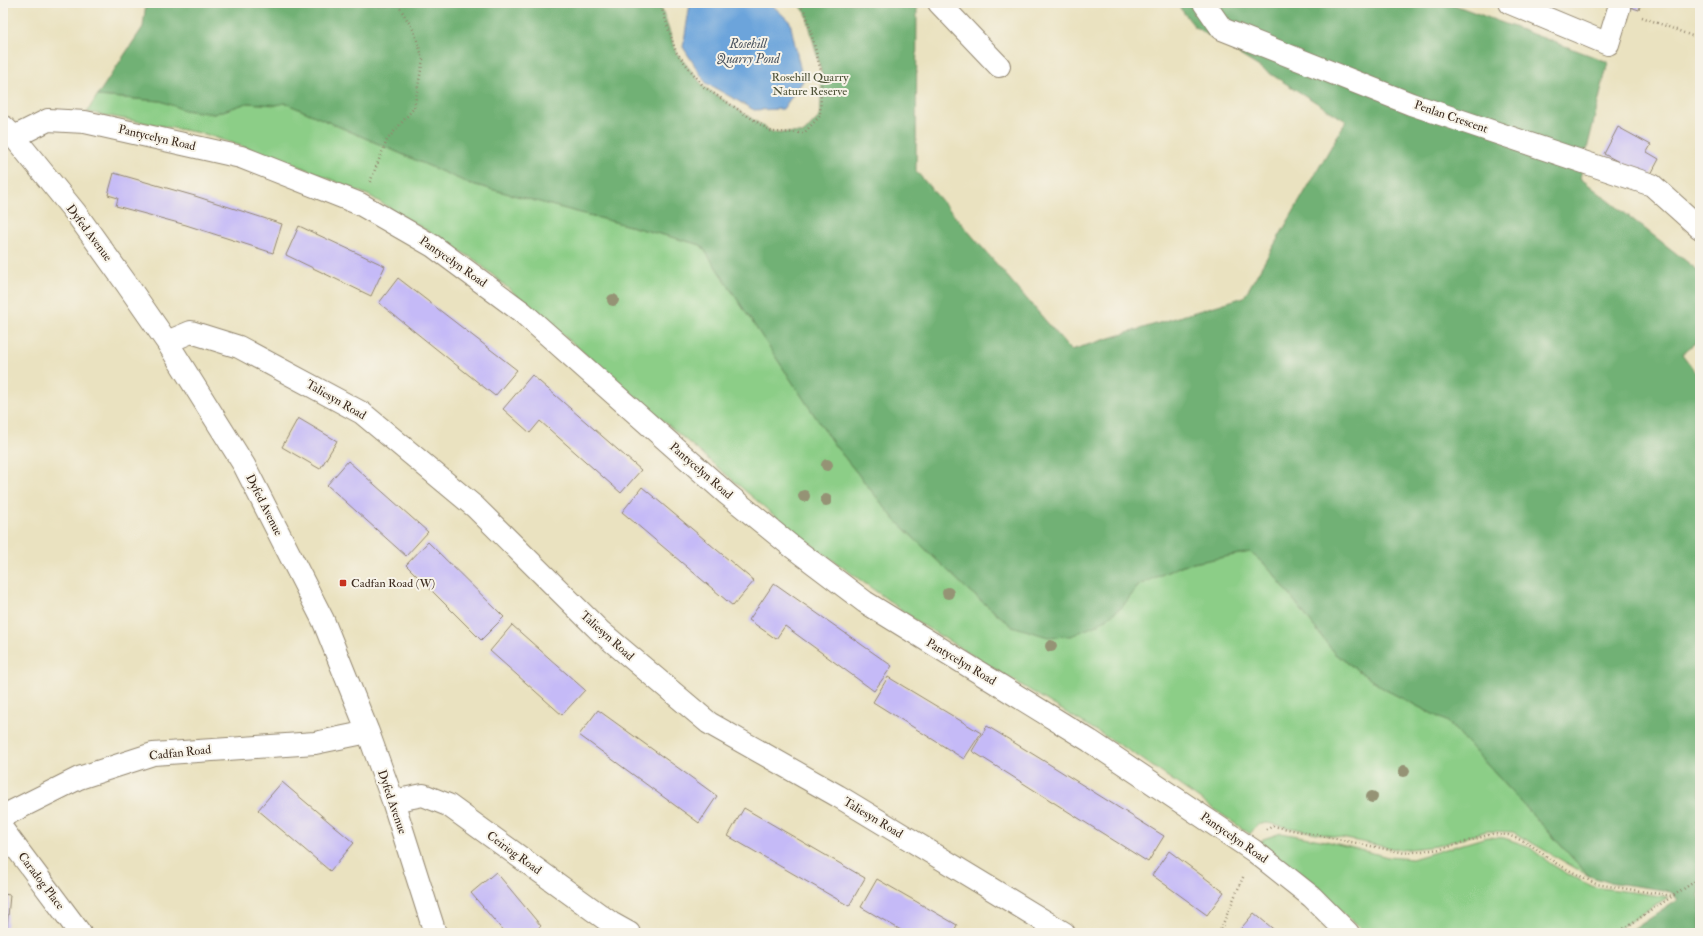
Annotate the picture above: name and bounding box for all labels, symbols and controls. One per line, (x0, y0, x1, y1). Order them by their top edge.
water label: Rosehill Quarry Pond (716, 36, 781, 68)
park label: Rosehill Quarry Nature Reserve (771, 70, 849, 99)
street label: Penlan Crescent (1412, 97, 1490, 137)
street label: Pantycelyn Road (117, 122, 197, 154)
street label: Dyfed Avenue (63, 202, 115, 264)
street label: Pantycelyn Road (416, 233, 490, 291)
street label: Taliesyn Road (303, 377, 369, 423)
street label: Pantycelyn Road (666, 439, 736, 503)
street label: Dyfed Avenue (242, 472, 286, 538)
place label: Cadfan Road (W) (351, 576, 435, 591)
marker: Cadfan Road (W) (338, 578, 348, 588)
street label: Taliesyn Road (577, 608, 637, 664)
street label: Pantycelyn Road (923, 635, 999, 689)
street label: Cadfan Road (148, 742, 212, 764)
street label: Dyfed Avenue (374, 768, 410, 836)
street label: Taliesyn Road (840, 794, 906, 842)
street label: Pantycelyn Road (1197, 809, 1271, 867)
street label: Ceiriog Road (484, 828, 544, 878)
street label: Caradog Place (15, 849, 67, 913)

